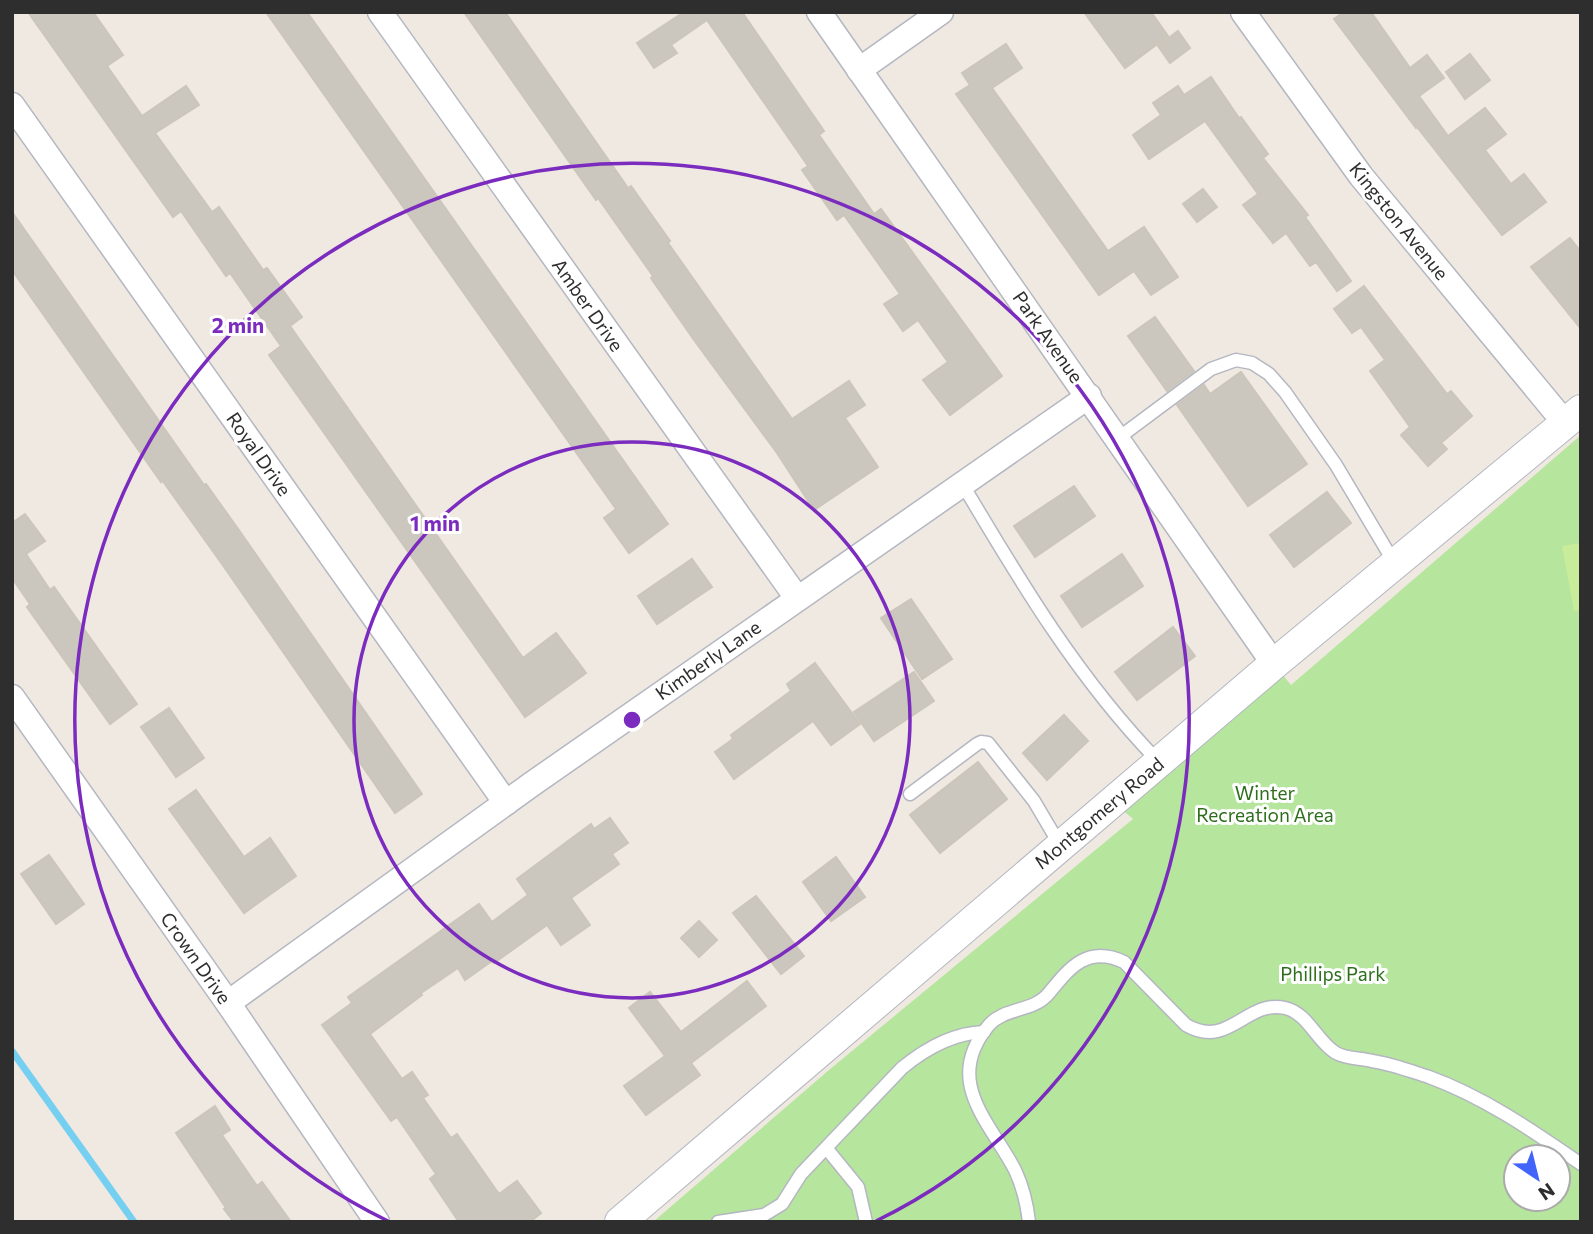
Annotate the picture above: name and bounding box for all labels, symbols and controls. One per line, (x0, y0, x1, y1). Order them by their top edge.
street label: Kingston Avenue (1345, 157, 1454, 284)
street label: Amber Drive (548, 254, 629, 356)
street label: Park Avenue (1008, 286, 1088, 387)
text: 2 min (212, 312, 264, 337)
street label: Royal Drive (222, 407, 297, 500)
text: 1 min (410, 510, 460, 535)
street label: Kimberly Lane (651, 615, 765, 704)
centre of rings (620, 708, 644, 732)
street label: Montgomery Road (1029, 752, 1168, 873)
park label: Winter Recreation Area (1196, 781, 1334, 826)
street label: Crown Drive (156, 907, 236, 1008)
park label: Phillips Park (1280, 962, 1386, 985)
north arrow (1502, 1143, 1572, 1213)
text: N (1535, 1179, 1559, 1206)

